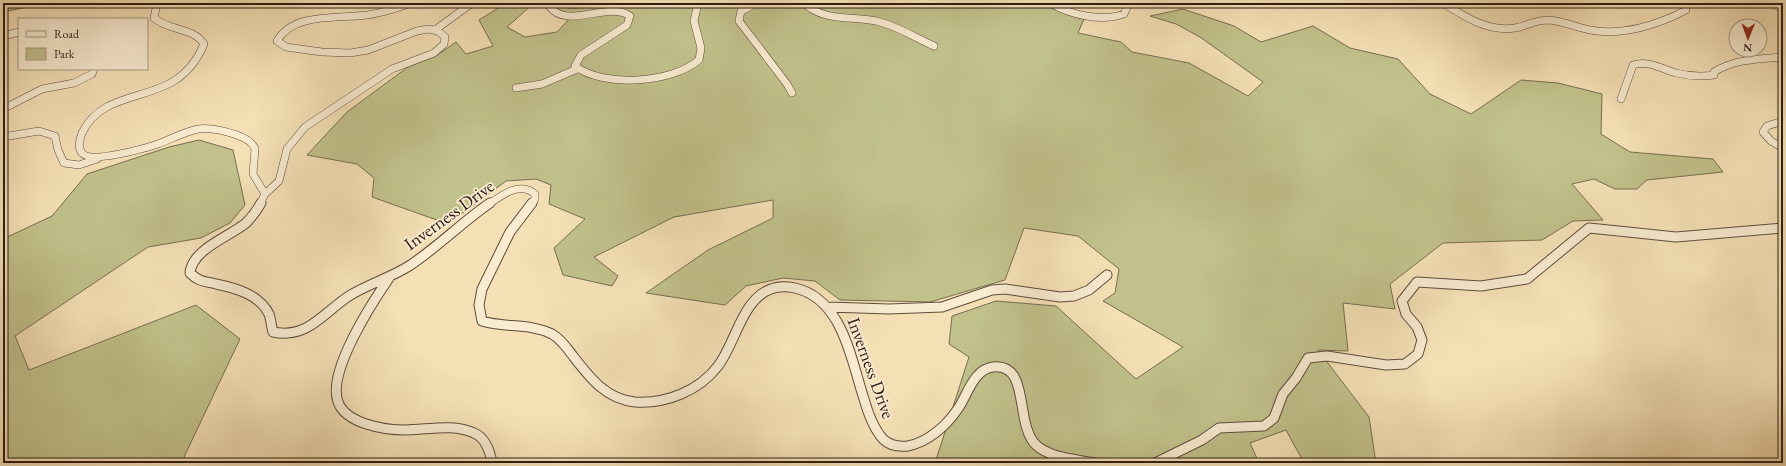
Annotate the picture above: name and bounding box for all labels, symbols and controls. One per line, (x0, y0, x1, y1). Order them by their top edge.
legend (18, 18, 148, 70)
north arrow (1728, 18, 1768, 58)
text: Road (54, 26, 80, 42)
text: N (1743, 41, 1752, 55)
text: Park (54, 46, 75, 62)
street label: Inverness Drive (399, 174, 498, 255)
street label: Inverness Drive (843, 314, 900, 421)

